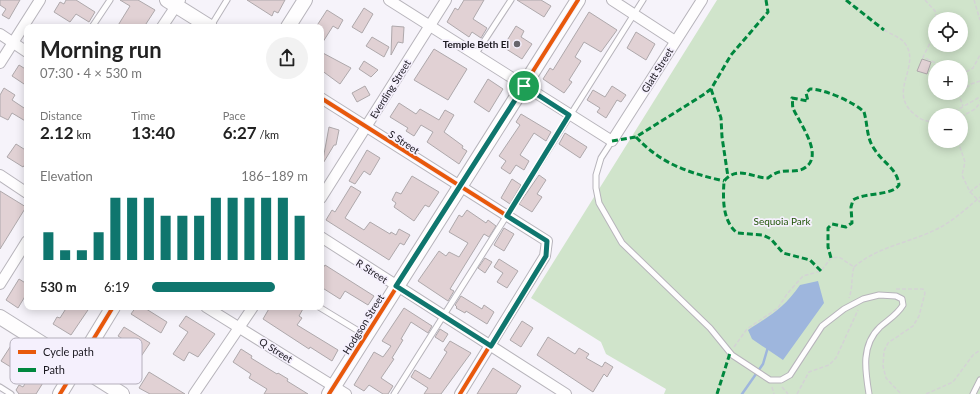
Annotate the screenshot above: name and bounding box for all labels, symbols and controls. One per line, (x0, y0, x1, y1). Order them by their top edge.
map controls (928, 12, 968, 148)
button: locate (928, 12, 968, 52)
text: Morning run (40, 36, 162, 63)
button: share (266, 37, 308, 79)
place label: Temple Beth El (443, 38, 509, 50)
marker: Temple Beth El (512, 39, 522, 49)
street label: Glatt Street (639, 45, 676, 94)
street label: Everding Street (367, 57, 413, 121)
button: + (928, 60, 968, 100)
text: 07:30 · 4 × 530 m (40, 65, 142, 81)
pin (507, 69, 541, 103)
icon: arrive (513, 75, 535, 97)
button: − (928, 108, 968, 148)
text: Distance (40, 109, 82, 122)
text: Time (131, 109, 155, 122)
text: Pace (223, 109, 246, 122)
text: 2.12 (40, 122, 74, 143)
text: 13:40 (131, 122, 175, 143)
text: 6:27 (223, 122, 257, 143)
text: km (74, 128, 91, 141)
text: /km (257, 128, 279, 141)
street label: S Street (386, 128, 422, 157)
text: Elevation (40, 168, 93, 184)
text: 186–189 m (241, 168, 308, 184)
park label: Sequoia Park (754, 215, 811, 227)
street label: R Street (354, 256, 390, 286)
text: 530 m (40, 279, 77, 295)
text: 6:19 (104, 279, 130, 295)
street label: Hodgson Street (340, 291, 386, 356)
street label: Q Street (257, 335, 295, 365)
legend (10, 338, 142, 384)
text: Cycle path (43, 345, 94, 358)
text: Path (43, 363, 65, 376)

